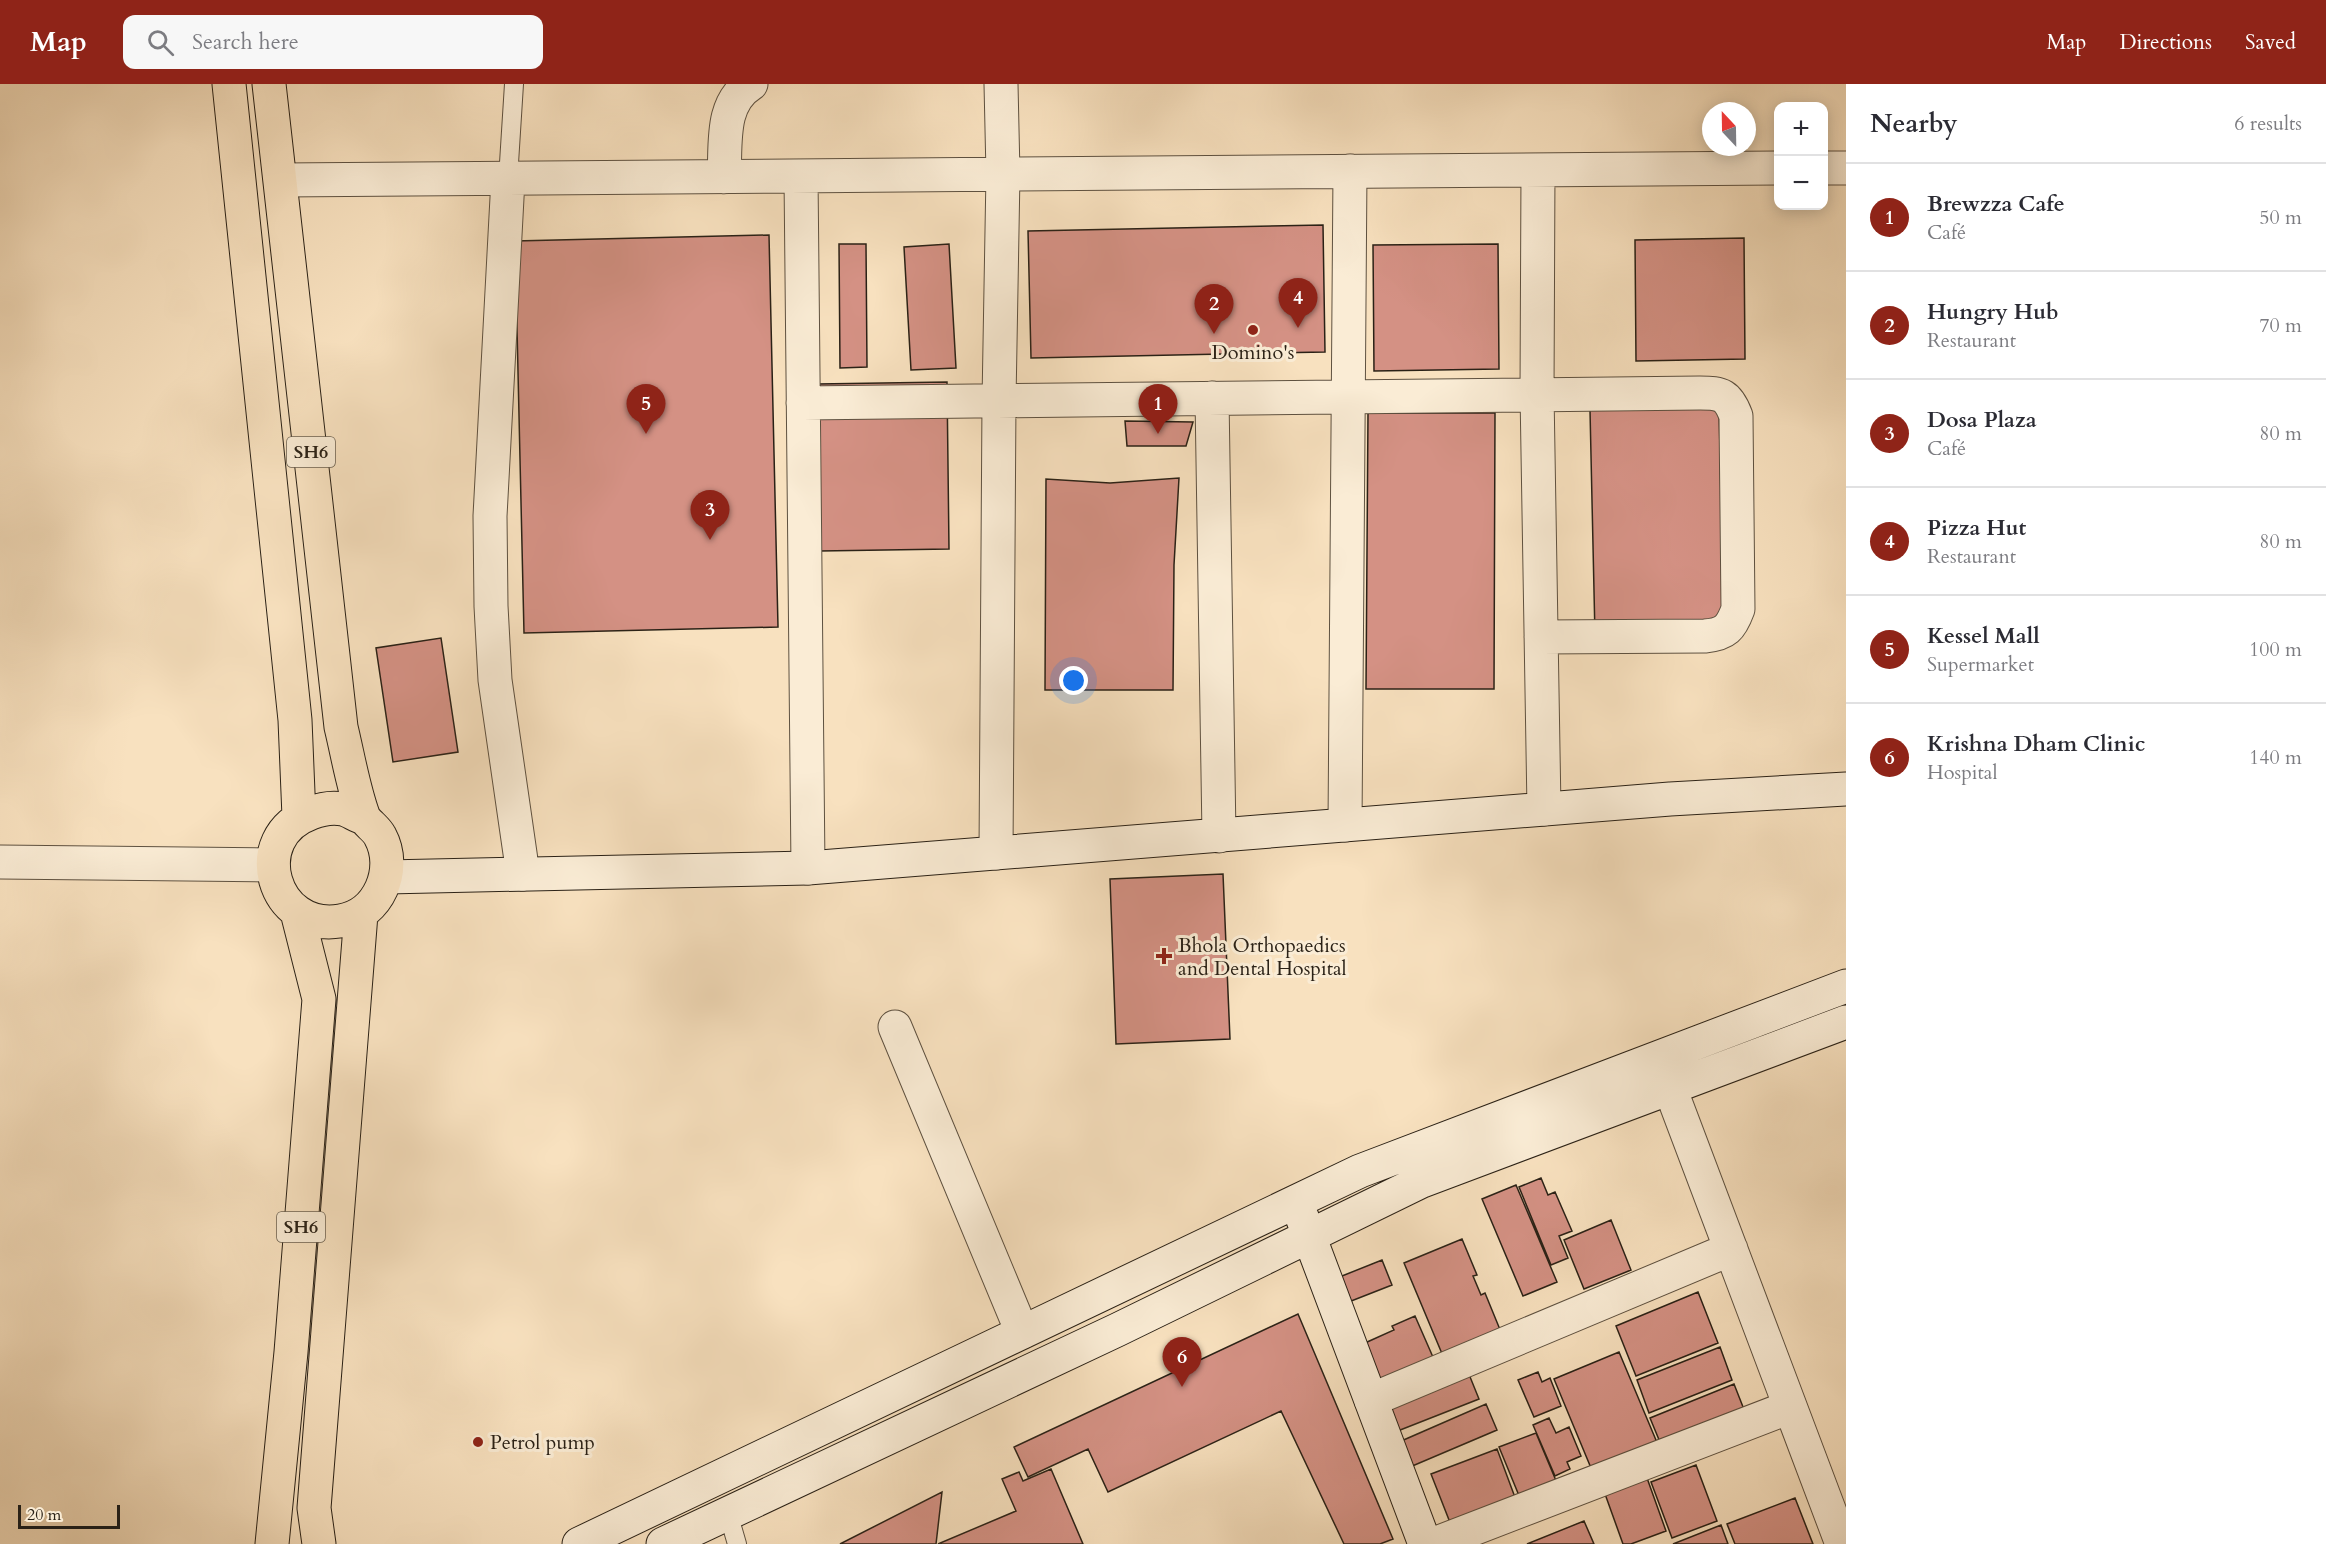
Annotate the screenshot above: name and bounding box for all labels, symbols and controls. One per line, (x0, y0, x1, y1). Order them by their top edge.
search box (123, 15, 543, 69)
text: Map (30, 23, 87, 61)
icon: search (144, 26, 177, 59)
text: Search here (192, 27, 299, 57)
text: Map (2046, 28, 2086, 57)
text: Directions (2119, 28, 2212, 57)
text: Saved (2245, 28, 2296, 57)
north arrow (1702, 102, 1756, 156)
map controls (1774, 102, 1828, 210)
button: + (1774, 102, 1828, 156)
text: Nearby (1870, 106, 1958, 141)
text: 6 results (2234, 110, 2302, 137)
button: − (1774, 156, 1828, 210)
text: Brewzza Cafe (1927, 189, 2065, 219)
text: 1 (1884, 204, 1895, 231)
text: 50 m (2259, 204, 2302, 231)
text: Café (1927, 219, 1966, 246)
pin: 4 (1278, 278, 1318, 328)
pin: 2 (1194, 284, 1234, 334)
text: Hungry Hub (1927, 297, 2059, 327)
text: 2 (1884, 312, 1895, 339)
text: 70 m (2259, 312, 2302, 339)
marker: Domino's (1246, 323, 1260, 337)
text: Restaurant (1927, 327, 2016, 354)
place label: Domino's (1211, 339, 1295, 366)
pin: 5 (626, 384, 666, 434)
pin: 1 (1138, 384, 1178, 434)
text: Dosa Plaza (1927, 405, 2037, 435)
text: 3 (1884, 420, 1895, 447)
text: 80 m (2259, 420, 2302, 447)
text: Café (1927, 435, 1966, 462)
road number: SH6 (287, 437, 335, 467)
pin: 3 (690, 490, 730, 540)
text: Pizza Hut (1927, 513, 2026, 543)
text: 4 (1884, 528, 1895, 555)
text: 80 m (2259, 528, 2302, 555)
text: Restaurant (1927, 543, 2016, 570)
text: Kessel Mall (1927, 621, 2040, 651)
text: 5 (1884, 636, 1895, 663)
text: 100 m (2249, 636, 2302, 663)
text: Supermarket (1927, 651, 2034, 678)
your location (1059, 666, 1088, 695)
text: Krishna Dham Clinic (1927, 729, 2145, 759)
text: 6 (1884, 744, 1895, 771)
text: 140 m (2249, 744, 2302, 771)
text: Hospital (1927, 759, 1998, 786)
place label: Bhola Orthopaedics and Dental Hospital (1178, 932, 1347, 982)
marker: Bhola Orthopaedics and Dental Hospital (1155, 947, 1173, 965)
road number: SH6 (277, 1212, 325, 1242)
pin: 6 (1162, 1338, 1202, 1387)
place label: Petrol pump (490, 1429, 595, 1456)
marker: Petrol pump (471, 1435, 485, 1449)
scale bar (18, 1502, 120, 1530)
text: 20 m (27, 1504, 61, 1526)

